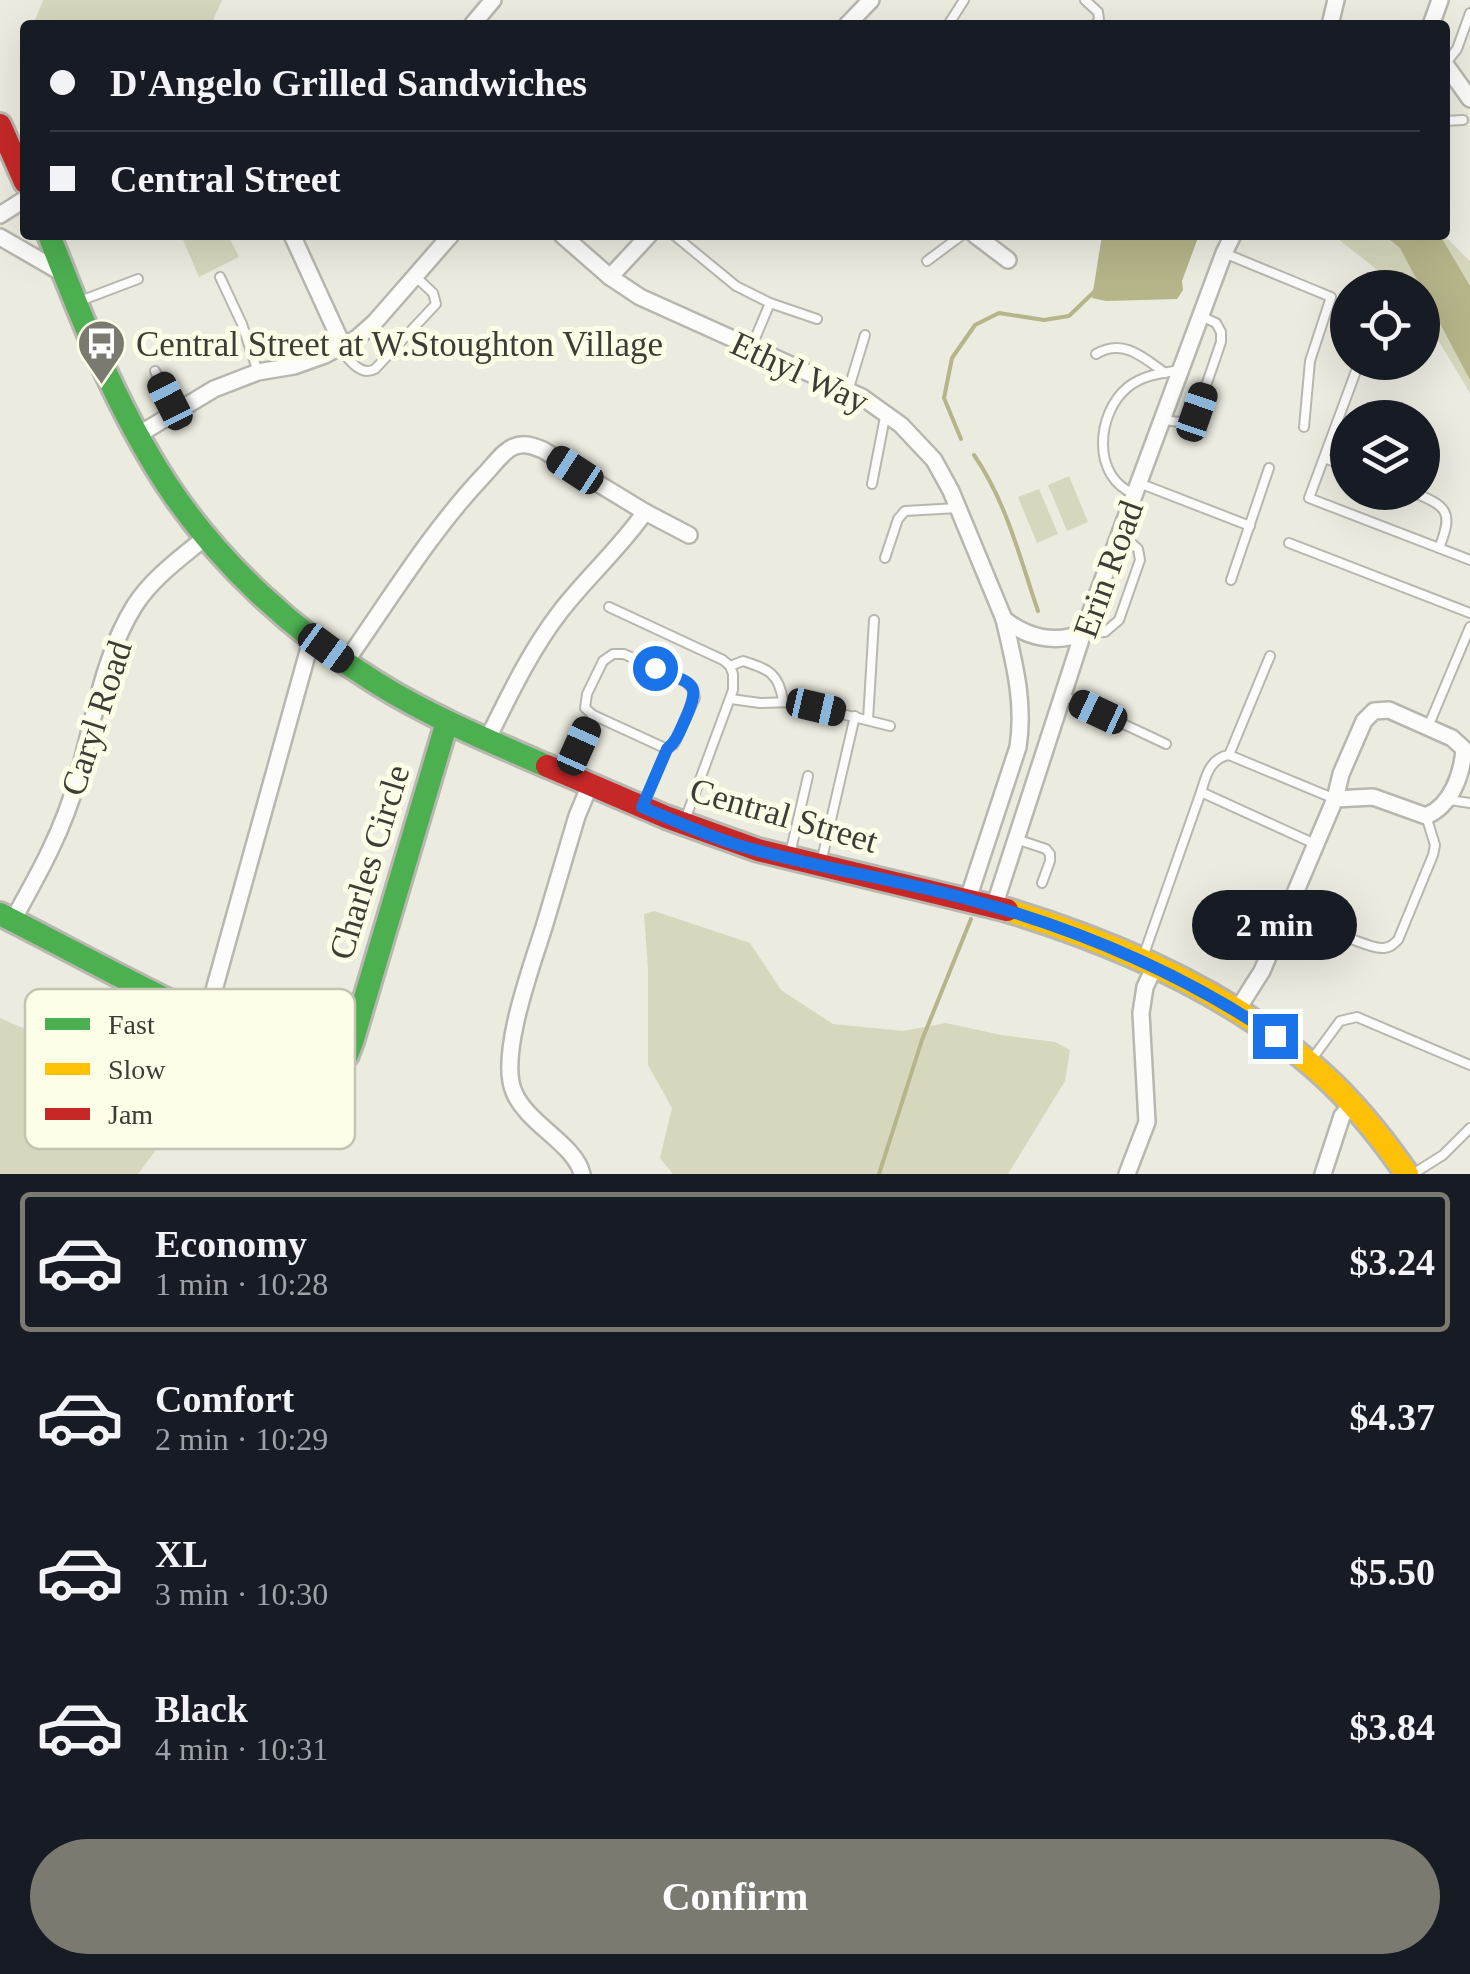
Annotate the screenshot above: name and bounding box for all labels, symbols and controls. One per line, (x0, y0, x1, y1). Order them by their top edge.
text: D'Angelo Grilled Sandwiches (110, 62, 587, 104)
text: Central Street (110, 158, 340, 200)
map controls (1330, 270, 1440, 510)
button: locate (1330, 270, 1440, 380)
bus stop icon: Central Street at W.Stoughton Village (75, 318, 127, 386)
street label: Ethyl Way (725, 324, 875, 421)
place label: Central Street at W.Stoughton Village (136, 325, 663, 364)
car (143, 367, 197, 435)
car (1173, 379, 1221, 445)
button: layers (1330, 400, 1440, 510)
car (542, 441, 608, 499)
street label: Erin Road (1066, 495, 1151, 643)
car (293, 618, 359, 678)
street label: Caryl Road (53, 635, 140, 800)
route start (633, 646, 678, 691)
car (783, 686, 849, 728)
car (1064, 686, 1132, 738)
car (553, 712, 605, 780)
street label: Charles Circle (321, 760, 418, 964)
street label: Central Street (686, 770, 882, 861)
callout: 2 min (1192, 891, 1358, 961)
text: 2 min (1236, 907, 1313, 943)
legend (25, 989, 355, 1149)
text: Fast (108, 1009, 155, 1040)
route end (1253, 1014, 1298, 1059)
text: Slow (108, 1054, 166, 1085)
text: Jam (108, 1099, 153, 1130)
icon: car (35, 1217, 125, 1307)
text: Economy (155, 1223, 307, 1265)
text: $3.24 (1350, 1241, 1435, 1283)
text: 1 min · 10:28 (155, 1266, 328, 1302)
icon: car (35, 1372, 125, 1462)
text: Comfort (155, 1378, 294, 1420)
text: $4.37 (1350, 1396, 1435, 1438)
text: 2 min · 10:29 (155, 1421, 328, 1457)
icon: car (35, 1527, 125, 1617)
text: XL (155, 1533, 208, 1575)
text: $5.50 (1350, 1551, 1435, 1593)
text: 3 min · 10:30 (155, 1576, 328, 1612)
icon: car (35, 1682, 125, 1772)
text: Black (155, 1688, 248, 1730)
text: $3.84 (1350, 1706, 1435, 1748)
text: 4 min · 10:31 (155, 1731, 328, 1767)
button: Confirm (30, 1839, 1440, 1954)

